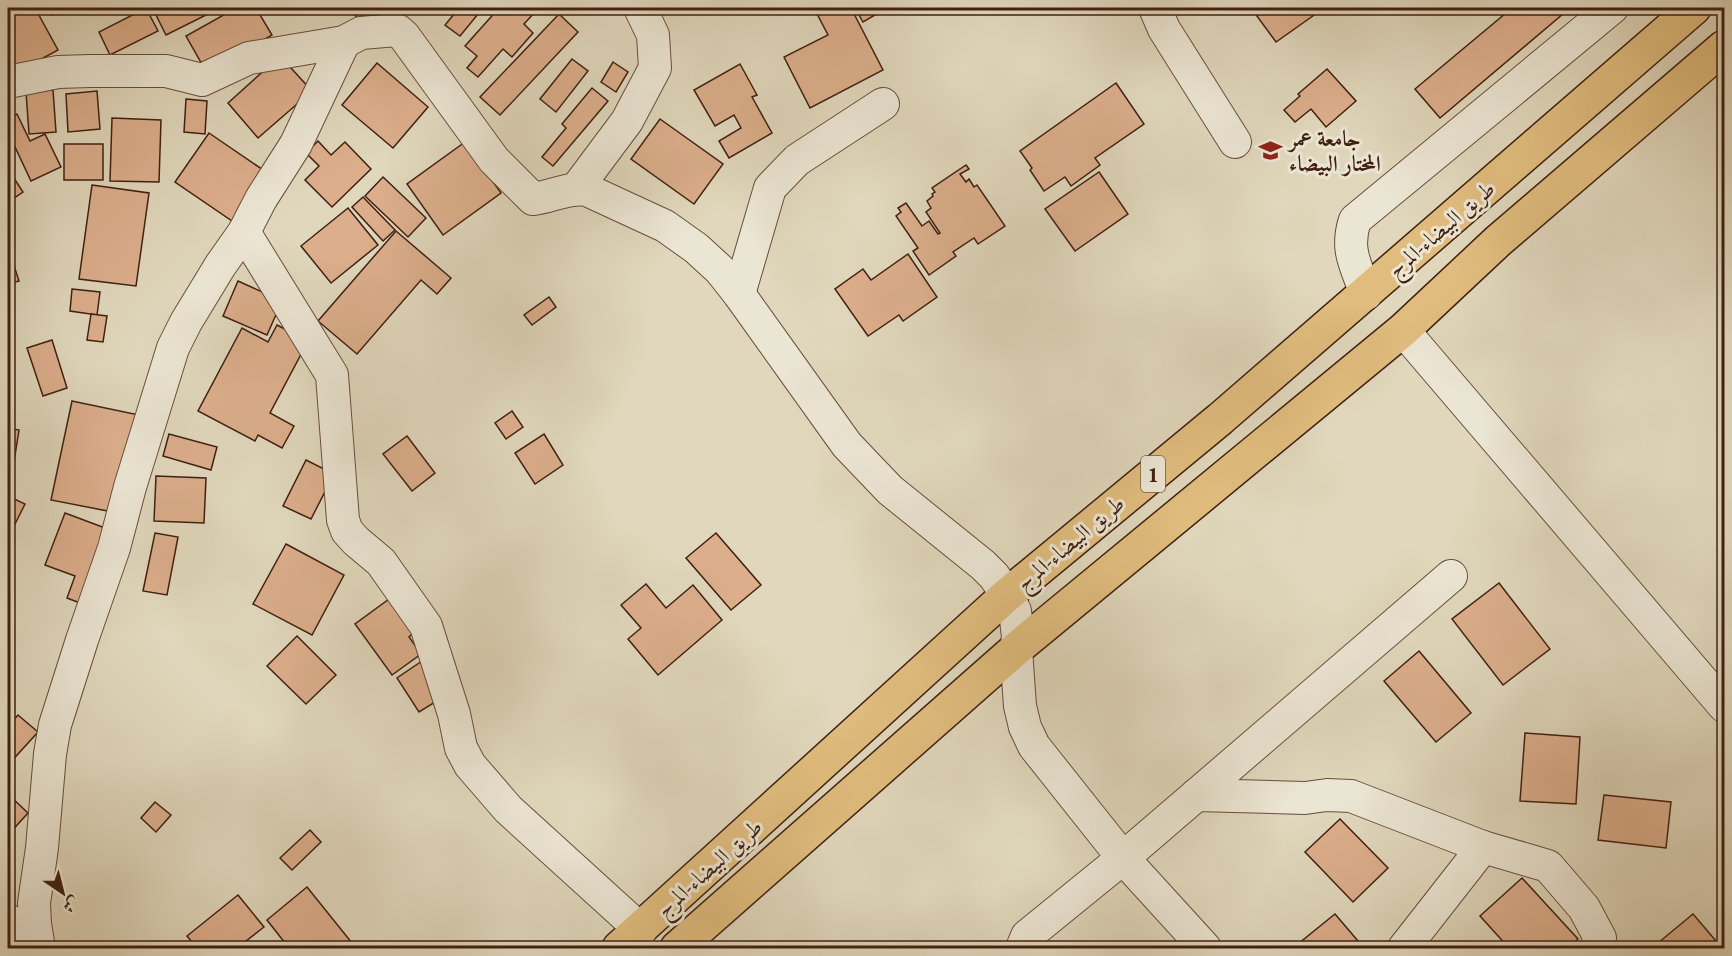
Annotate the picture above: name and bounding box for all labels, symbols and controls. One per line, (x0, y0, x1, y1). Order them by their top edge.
place label: جامعة عمر المختار البيضاء (1287, 124, 1381, 178)
school or university icon: جامعة عمر المختار البيضاء (1258, 138, 1284, 164)
street label: طريق البيضاء-المرج (1381, 174, 1504, 288)
road number: 1 (1141, 456, 1165, 492)
street label: طريق البيضاء-المرج (1009, 489, 1134, 601)
street label: طريق البيضاء-المرج (650, 812, 772, 927)
north arrow (33, 863, 93, 923)
text: ش (59, 892, 84, 918)

